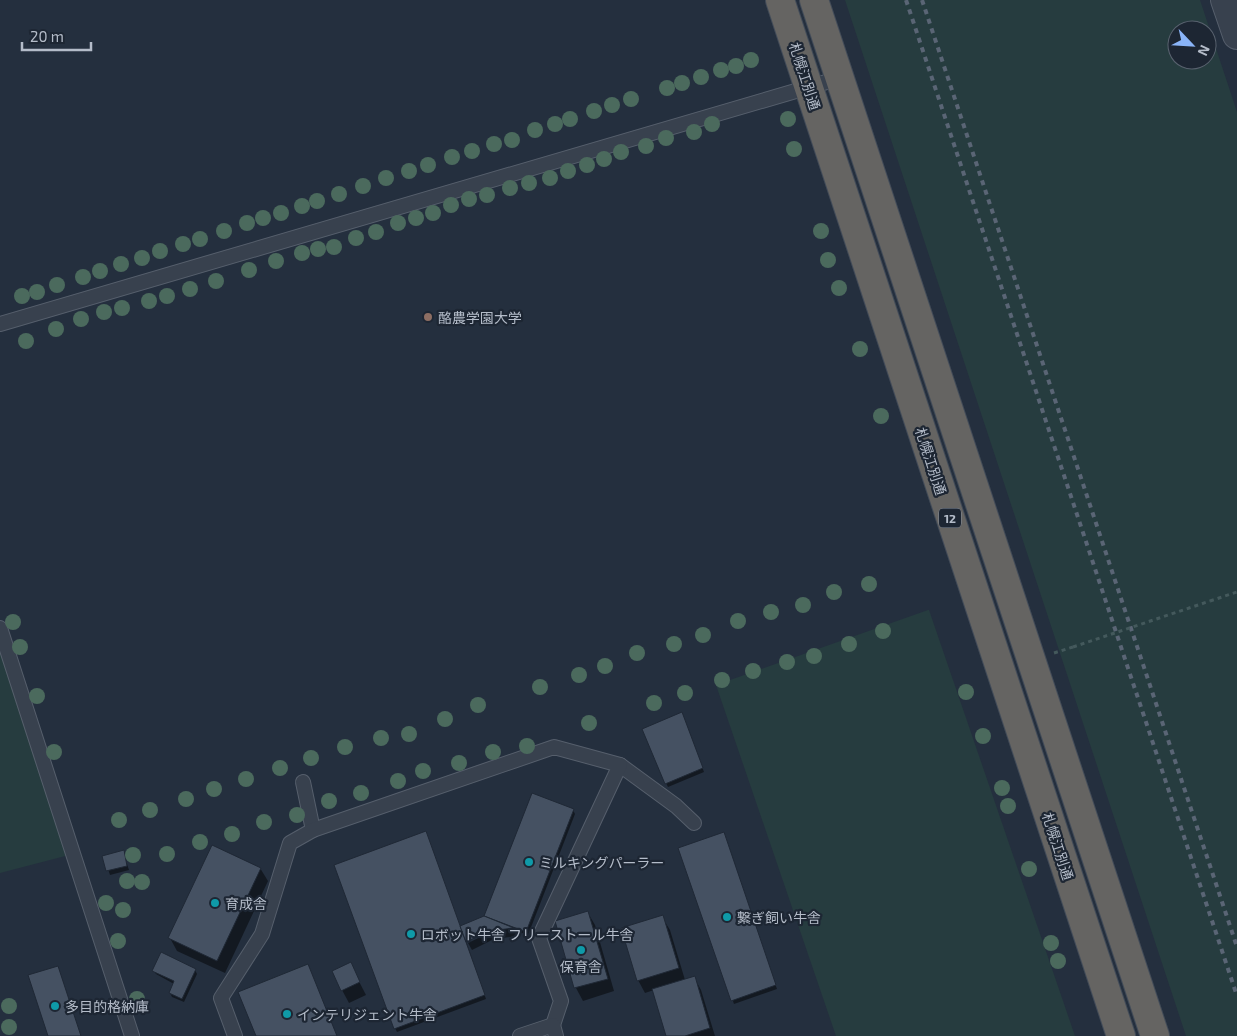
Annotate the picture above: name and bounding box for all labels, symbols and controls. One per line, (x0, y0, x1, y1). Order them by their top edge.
scale bar (22, 20, 91, 52)
north arrow (1167, 20, 1217, 70)
text: 20 m (30, 27, 64, 45)
street label: 札幌江別通 (786, 40, 824, 112)
text: N (1194, 43, 1214, 59)
place label: 酪農学園大学 (438, 309, 522, 326)
marker: 酪農学園大学 (422, 311, 434, 323)
street label: 札幌江別通 (912, 425, 950, 497)
road number: 12 (939, 508, 961, 528)
street label: 札幌江別通 (1039, 810, 1077, 882)
place label: ミルキングパーラー (539, 854, 665, 871)
marker: ミルキングパーラー (523, 856, 535, 868)
place label: 育成舎 (225, 895, 267, 912)
marker: 育成舎 (209, 897, 221, 909)
place label: 繋ぎ飼い牛舎 (737, 909, 821, 926)
marker: 繋ぎ飼い牛舎 (721, 911, 733, 923)
place label: ロボット牛舎 フリーストール牛舎 (421, 926, 633, 943)
marker: ロボット牛舎 フリーストール牛舎 (405, 928, 417, 940)
marker: 保育舎 (575, 944, 587, 956)
place label: 保育舎 (560, 958, 602, 975)
place label: 多目的格納庫 (65, 998, 149, 1015)
marker: 多目的格納庫 (49, 1000, 61, 1012)
place label: インテリジェント牛舎 (297, 1006, 437, 1023)
marker: インテリジェント牛舎 (281, 1008, 293, 1020)

